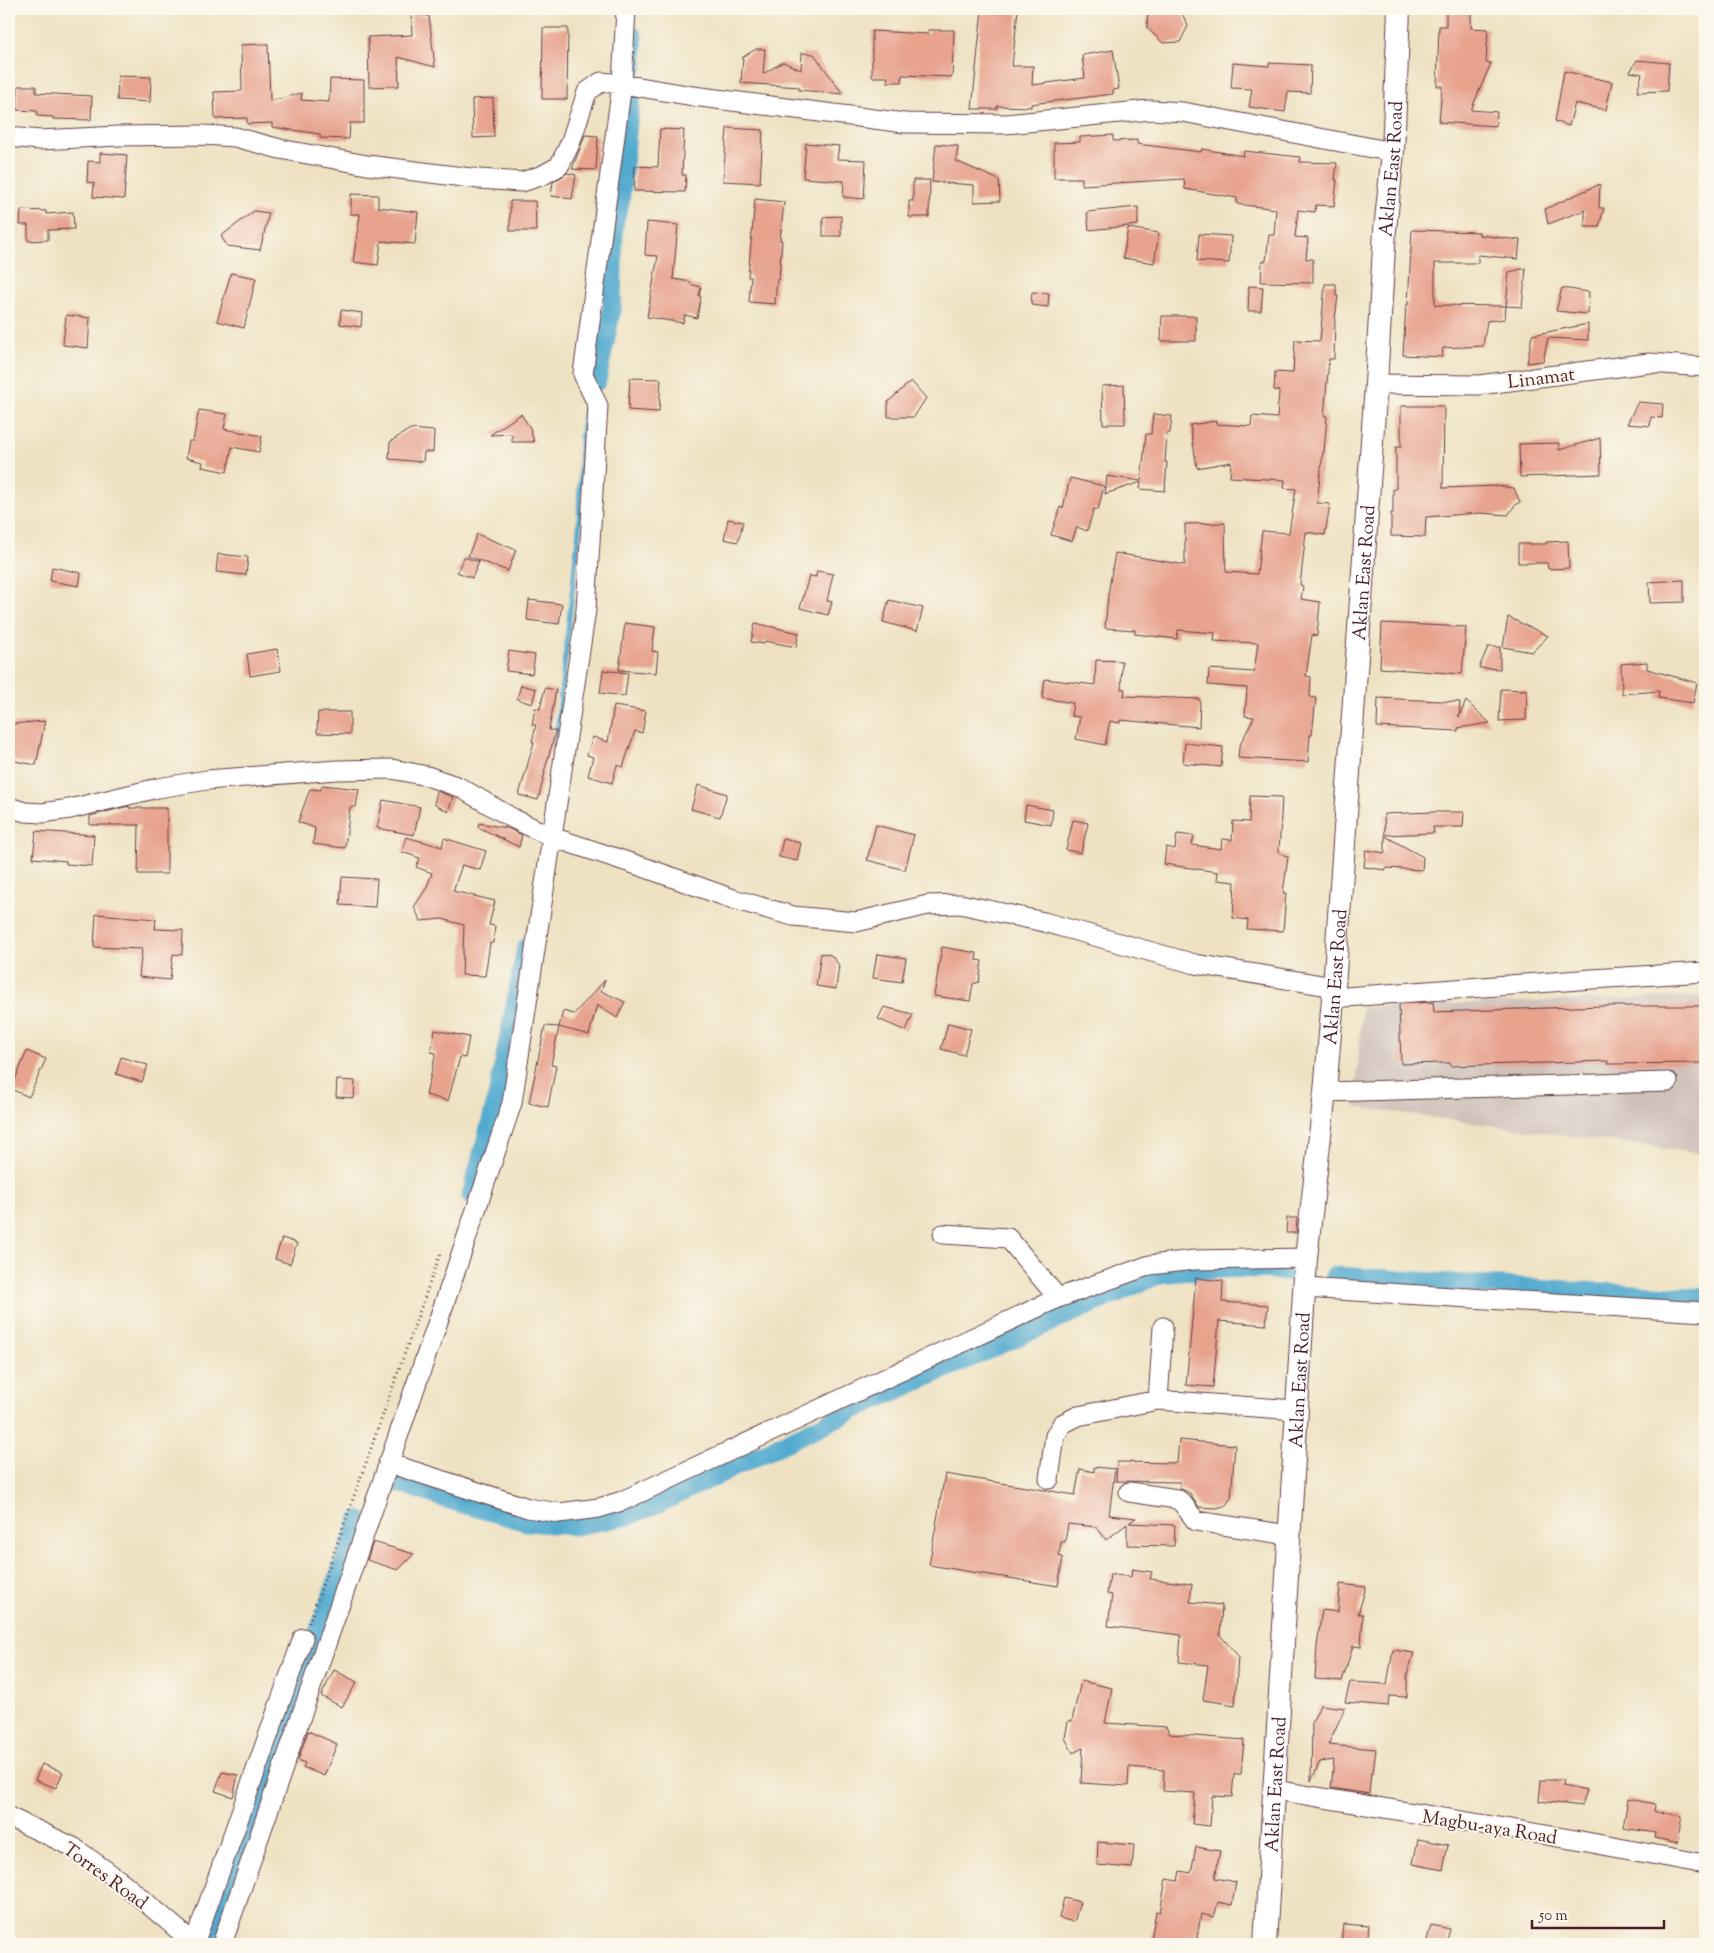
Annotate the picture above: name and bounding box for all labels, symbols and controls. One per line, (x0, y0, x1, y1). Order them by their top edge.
street label: Aklan East Road (1373, 100, 1411, 238)
street label: Linamat (1506, 362, 1577, 397)
street label: Aklan East Road (1347, 504, 1384, 642)
street label: Aklan East Road (1318, 908, 1355, 1046)
street label: Aklan East Road (1284, 1311, 1319, 1449)
street label: Aklan East Road (1260, 1715, 1295, 1853)
street label: Magbu-aya Road (1420, 1804, 1559, 1853)
street label: Torres Road (56, 1837, 153, 1917)
scale bar (1532, 1898, 1664, 1930)
text: 50 m (1538, 1906, 1568, 1927)

